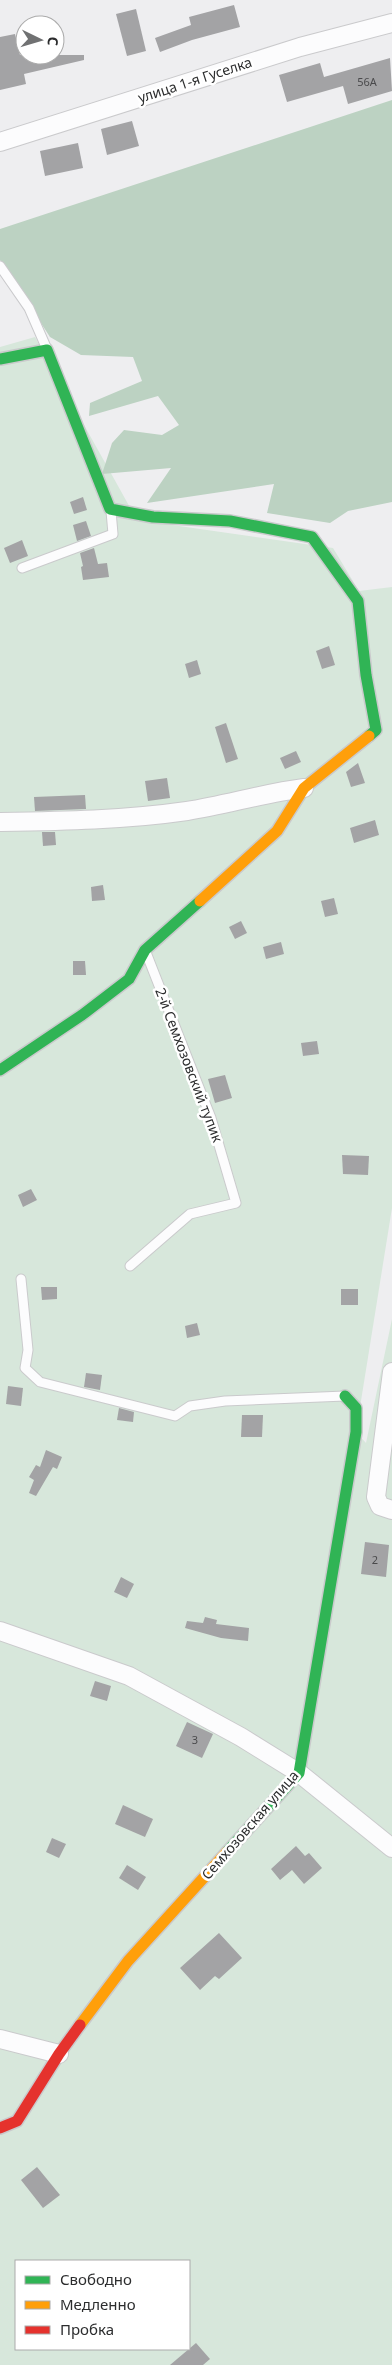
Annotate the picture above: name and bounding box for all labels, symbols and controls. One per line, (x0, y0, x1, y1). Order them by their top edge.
north arrow (15, 15, 65, 65)
text: С (44, 36, 63, 47)
street label: улица 1-я Гуселка (135, 52, 254, 107)
house number: 56А (357, 74, 378, 89)
street label: 2-й Семхозовский тупик (151, 985, 228, 1145)
house number: 2 (372, 1552, 378, 1567)
house number: 3 (192, 1732, 198, 1747)
street label: Семхозовская улица (197, 1766, 302, 1883)
legend (15, 2260, 190, 2350)
text: Свободно (60, 2269, 132, 2289)
text: Медленно (60, 2294, 136, 2314)
text: Пробка (60, 2319, 114, 2339)

